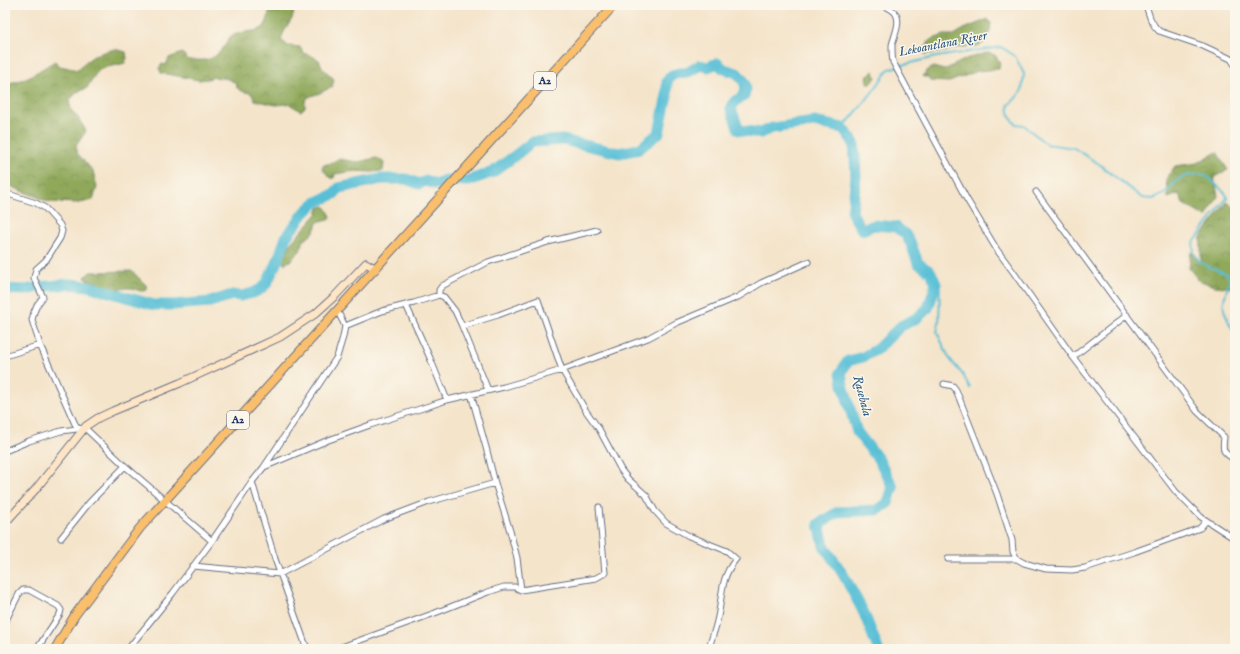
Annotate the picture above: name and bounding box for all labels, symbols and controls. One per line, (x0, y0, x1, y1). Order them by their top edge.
water label: Lekoantlana River (897, 27, 989, 61)
road number: A2 (534, 72, 556, 90)
water label: Rasebala (848, 374, 876, 419)
road number: A2 (227, 411, 249, 429)

